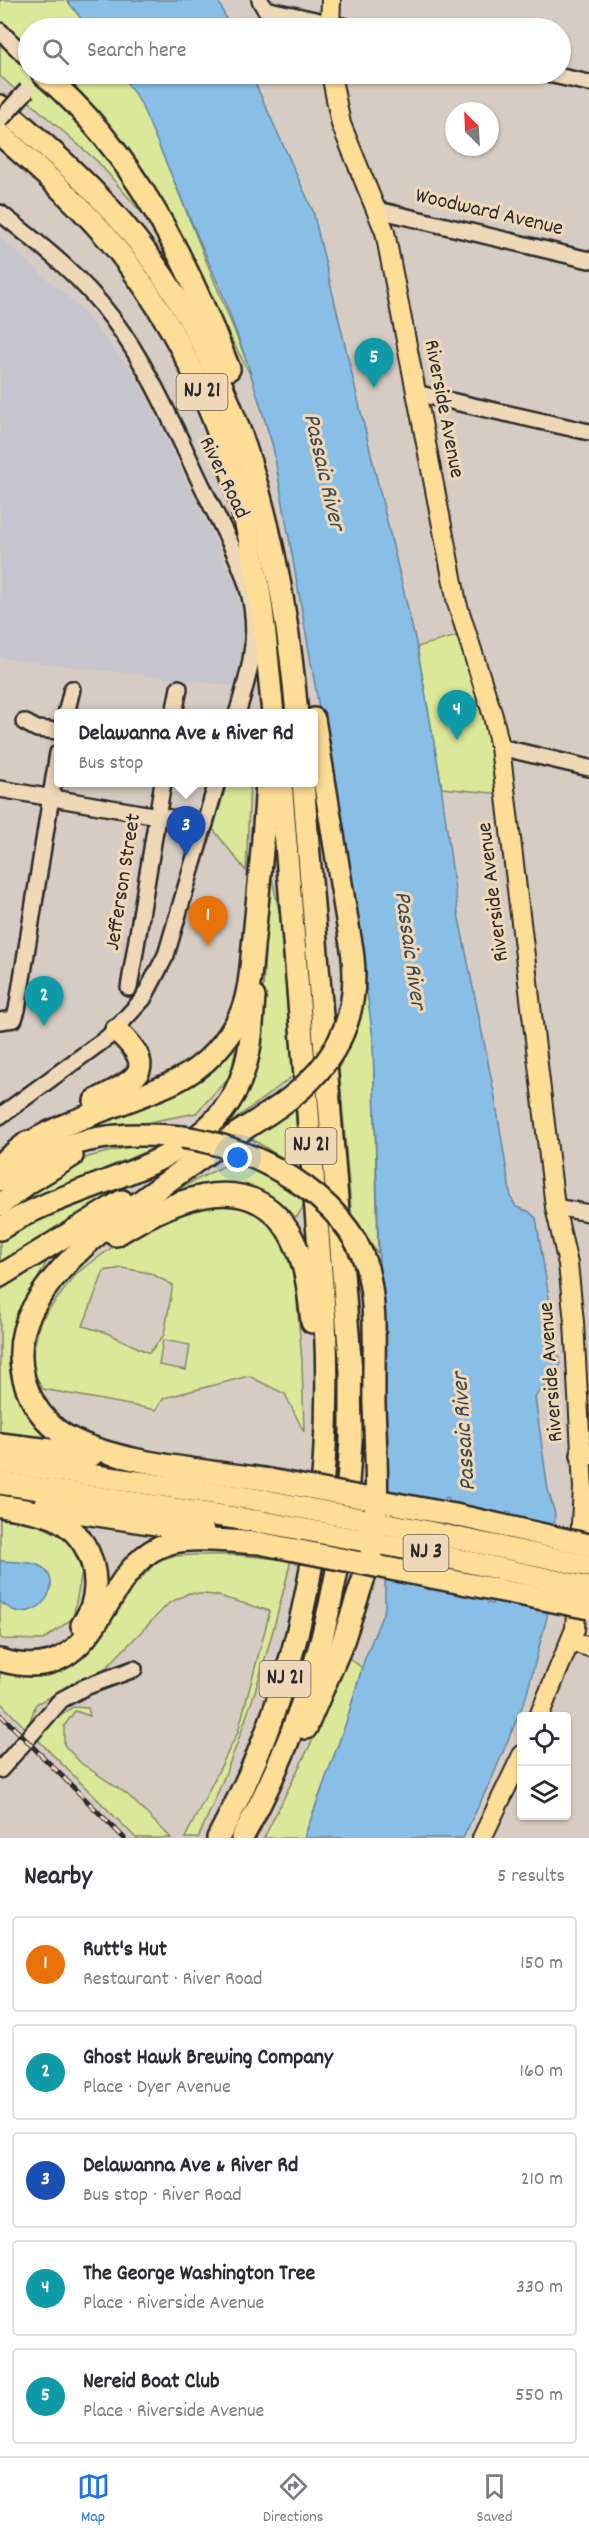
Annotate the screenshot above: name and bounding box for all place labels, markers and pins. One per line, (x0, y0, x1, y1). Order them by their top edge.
pin: 5 (354, 338, 394, 388)
pin: 4 (438, 690, 476, 740)
pin: 3 (166, 806, 206, 856)
pin: 1 (188, 896, 228, 946)
pin: 2 (24, 976, 63, 1026)

